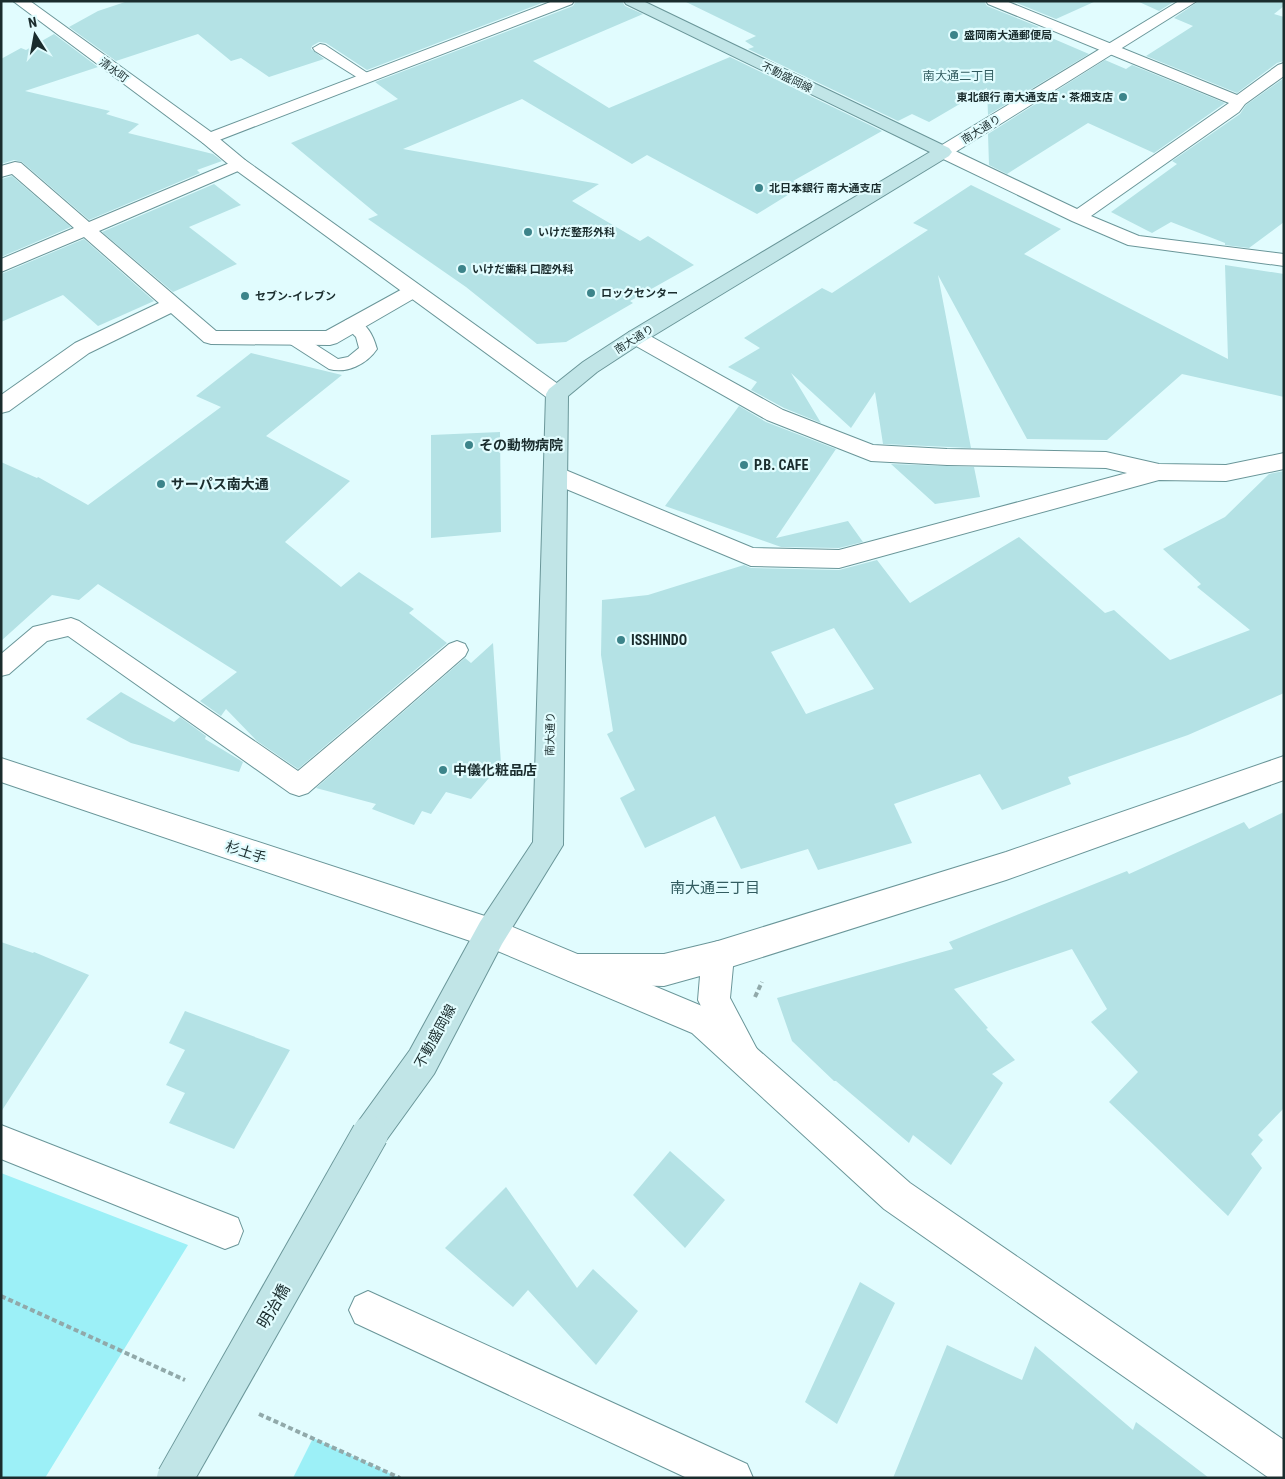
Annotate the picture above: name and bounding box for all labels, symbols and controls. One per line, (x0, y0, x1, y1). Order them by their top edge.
north arrow (10, 10, 60, 60)
text: N (27, 14, 38, 31)
marker: 盛岡南大通郵便局 (948, 29, 960, 41)
place label: 盛岡南大通郵便局 (964, 29, 1052, 42)
street label: 清水町 (97, 55, 131, 85)
street label: 不動盛岡線 (759, 60, 814, 95)
district label: 南大通二丁目 (923, 69, 995, 83)
place label: 東北銀行 南大通支店・茶畑支店 (956, 91, 1113, 104)
marker: 東北銀行 南大通支店・茶畑支店 (1117, 91, 1129, 103)
street label: 南大通り (959, 112, 1003, 147)
marker: 北日本銀行 南大通支店 (753, 182, 765, 194)
place label: 北日本銀行 南大通支店 (769, 182, 882, 195)
marker: いけだ整形外科 (522, 226, 534, 238)
place label: いけだ整形外科 (538, 226, 615, 239)
marker: いけだ歯科 口腔外科 (456, 263, 468, 275)
place label: いけだ歯科 口腔外科 (472, 263, 574, 276)
marker: ロックセンター (585, 287, 597, 299)
place label: ロックセンター (601, 287, 678, 300)
marker: セブン-イレブン (239, 290, 251, 302)
place label: セブン-イレブン (255, 290, 336, 303)
street label: 南大通り (612, 322, 656, 357)
place label: その動物病院 (479, 437, 563, 453)
marker: その動物病院 (463, 439, 475, 451)
place label: P.B. CAFE (754, 457, 808, 473)
marker: P.B. CAFE (738, 459, 750, 471)
place label: サーパス南大通 (171, 476, 269, 492)
marker: サーパス南大通 (155, 478, 167, 490)
place label: ISSHINDO (631, 632, 687, 648)
marker: ISSHINDO (615, 634, 627, 646)
street label: 南大通り (544, 712, 557, 756)
place label: 中儀化粧品店 (453, 762, 537, 778)
marker: 中儀化粧品店 (437, 764, 449, 776)
street label: 杉土手 (224, 838, 268, 866)
district label: 南大通三丁目 (670, 879, 760, 897)
street label: 不動盛岡線 (411, 1002, 459, 1070)
street label: 明治橋 (253, 1281, 294, 1332)

